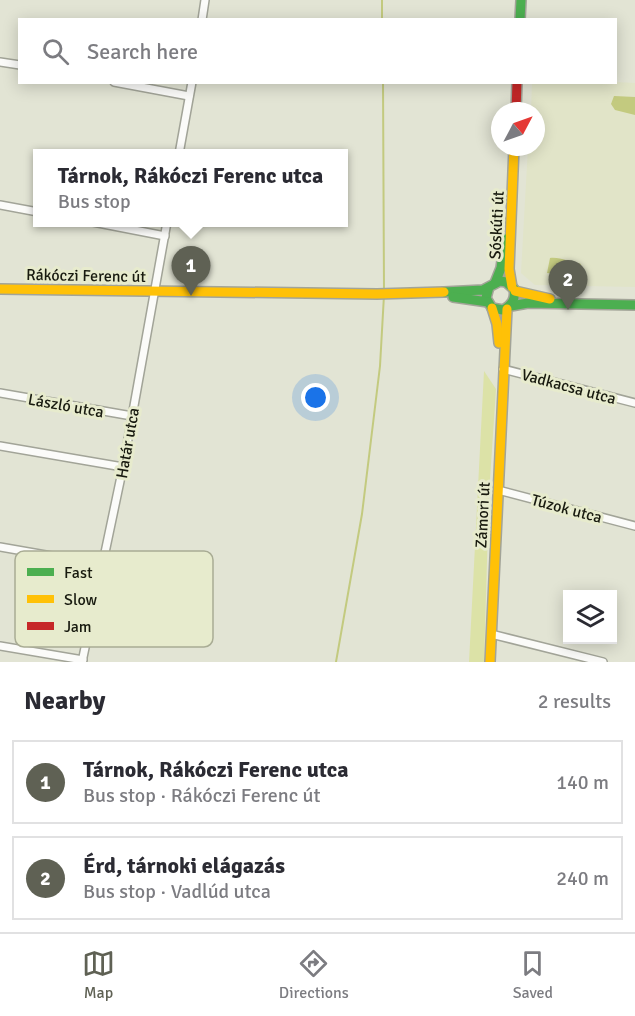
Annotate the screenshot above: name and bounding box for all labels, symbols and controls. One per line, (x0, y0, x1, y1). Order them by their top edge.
search box (18, 18, 617, 84)
icon: search (39, 35, 72, 68)
text: Search here (87, 38, 198, 65)
north arrow (491, 102, 545, 156)
popup (33, 149, 348, 227)
text: Tárnok, Rákóczi Ferenc utca (58, 162, 323, 189)
text: Bus stop (58, 189, 130, 214)
street label: Sóskúti út (485, 190, 509, 260)
pin: 1 (172, 246, 210, 296)
pin: 2 (548, 260, 588, 310)
street label: Rákóczi Ferenc út (26, 265, 146, 287)
street label: Vadkacsa utca (519, 365, 618, 409)
your location (301, 383, 330, 412)
street label: László utca (26, 389, 105, 422)
street label: Határ utca (112, 406, 144, 480)
street label: Zámori út (471, 481, 495, 549)
street label: Túzok utca (529, 490, 604, 528)
legend (15, 551, 213, 647)
text: Fast (64, 563, 93, 583)
text: Slow (64, 590, 98, 610)
map controls (563, 590, 617, 644)
button: layers (563, 590, 617, 644)
text: Jam (64, 617, 92, 637)
text: Nearby (24, 685, 105, 717)
text: 2 results (538, 689, 611, 714)
text: Tárnok, Rákóczi Ferenc utca (83, 756, 349, 783)
text: 1 (40, 770, 51, 795)
text: 140 m (556, 770, 609, 795)
text: Bus stop · Rákóczi Ferenc út (83, 783, 320, 808)
text: Érd, tárnoki elágazás (83, 852, 285, 879)
text: 2 (40, 866, 51, 891)
text: 240 m (556, 866, 609, 891)
text: Bus stop · Vadlúd utca (83, 879, 271, 904)
tab: Map (82, 947, 115, 1003)
tab: Directions (279, 947, 349, 1003)
tab: Saved (513, 947, 553, 1003)

